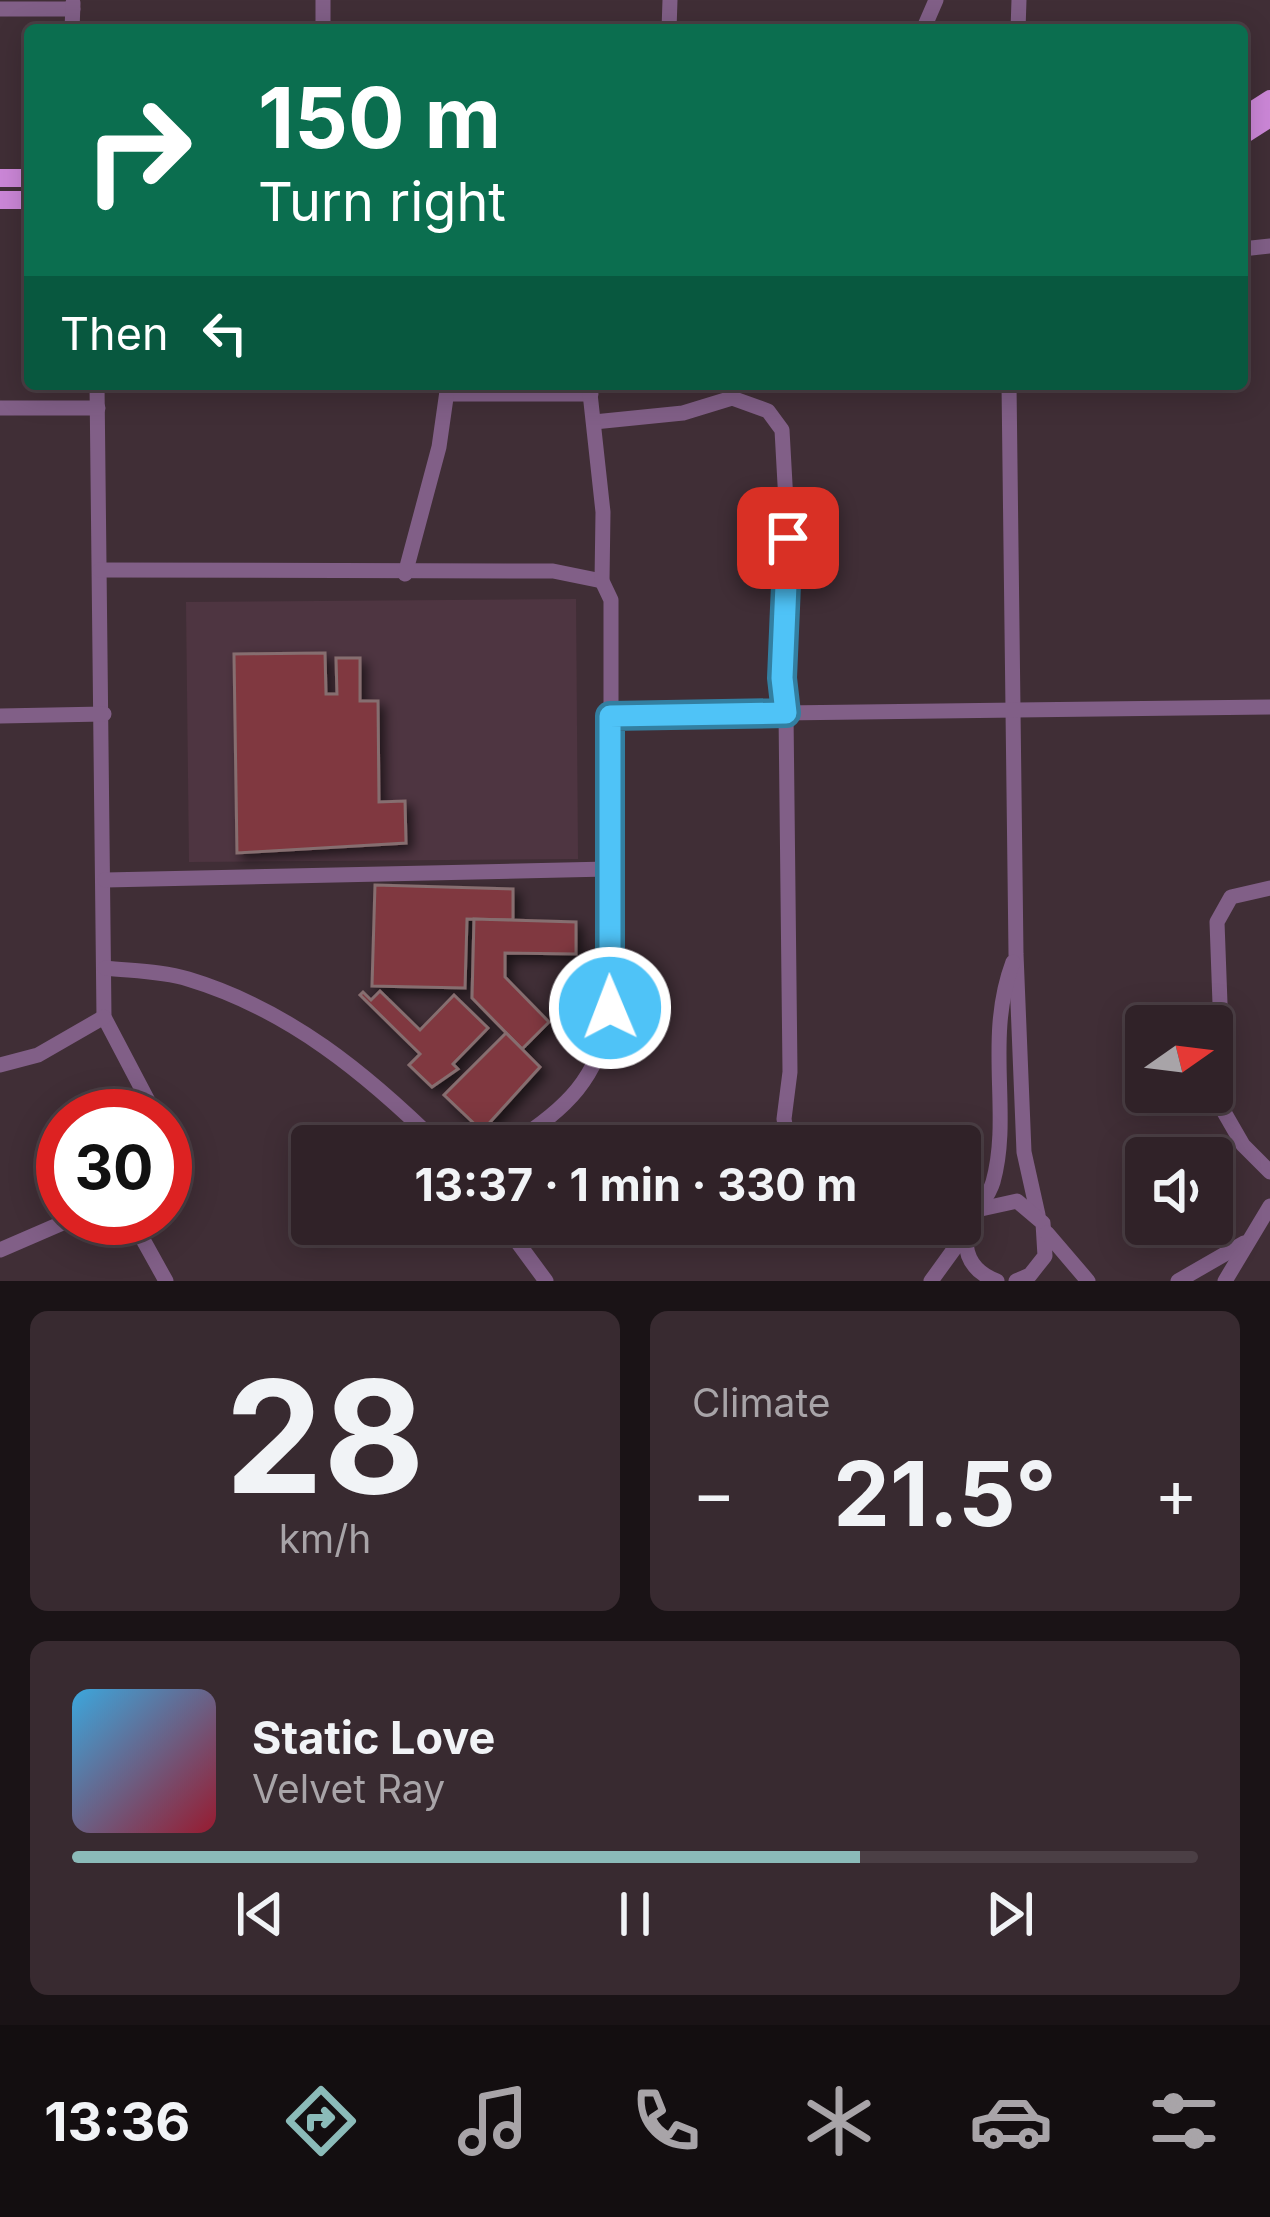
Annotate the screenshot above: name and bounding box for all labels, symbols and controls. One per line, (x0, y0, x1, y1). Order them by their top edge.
text: 150 m (258, 67, 501, 168)
icon: right (60, 72, 216, 228)
text: Turn right (258, 169, 506, 234)
icon: left (192, 300, 258, 366)
text: Then (60, 306, 168, 361)
pin (737, 487, 839, 589)
icon: arrive (755, 505, 821, 571)
position arrow (547, 945, 673, 1071)
north arrow (1125, 1005, 1233, 1113)
map controls (1125, 1005, 1233, 1245)
speed limit sign: 30 (36, 1089, 192, 1245)
button: sound (1125, 1137, 1233, 1245)
text: 13:37 · 1 min · 330 m (415, 1157, 857, 1212)
text: 28 (225, 1342, 425, 1531)
text: Climate (692, 1379, 831, 1426)
text: 21.5° (833, 1439, 1057, 1548)
text: − (692, 1453, 736, 1533)
text: + (1154, 1453, 1198, 1533)
text: km/h (279, 1515, 371, 1562)
text: Static Love (252, 1710, 495, 1765)
text: Velvet Ray (252, 1765, 445, 1812)
icon: previous (227, 1881, 293, 1947)
icon: pause (602, 1881, 668, 1947)
icon: next (977, 1881, 1043, 1947)
icon: directions (279, 2079, 363, 2163)
icon: music (451, 2079, 535, 2163)
icon: phone (624, 2079, 708, 2163)
icon: climate (797, 2079, 881, 2163)
icon: car (969, 2079, 1053, 2163)
icon: filters (1142, 2079, 1226, 2163)
text: 13:36 (44, 2089, 190, 2154)

